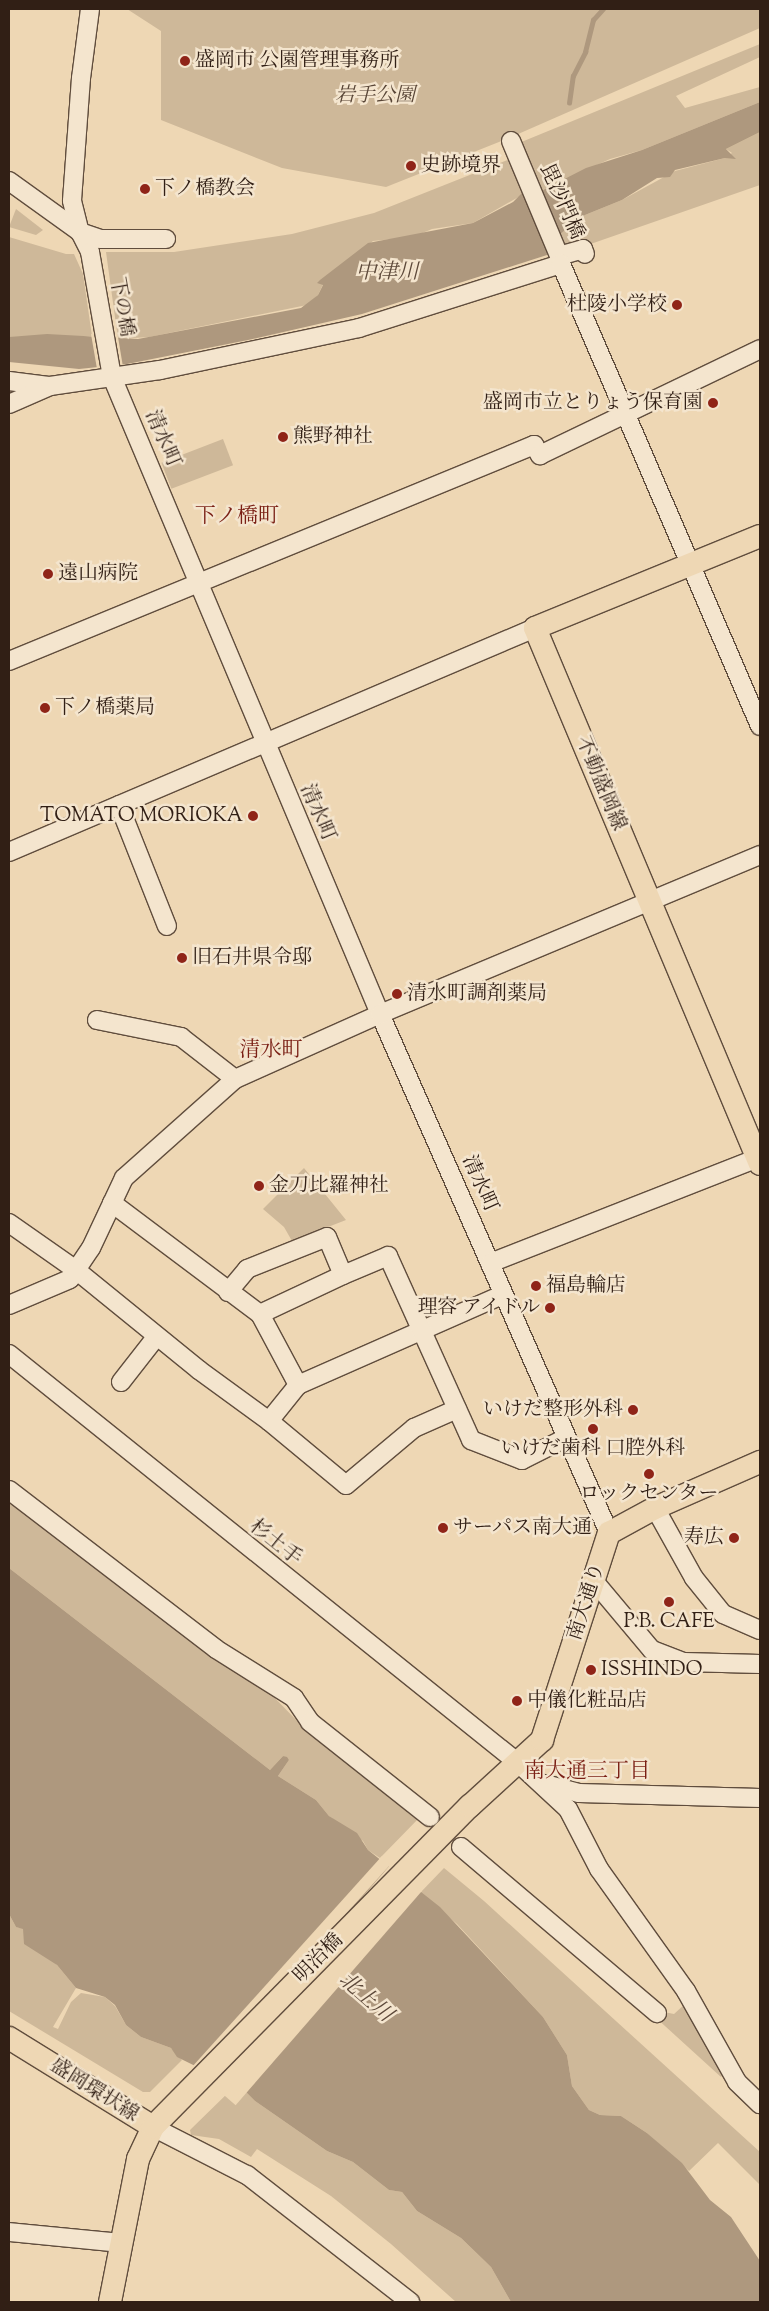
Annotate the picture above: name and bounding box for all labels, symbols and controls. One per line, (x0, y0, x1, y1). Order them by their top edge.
place label: 盛岡市 公園管理事務所 (195, 49, 399, 73)
marker: 盛岡市 公園管理事務所 (179, 55, 191, 67)
park label: 岩手公園 (335, 84, 415, 108)
place label: 史跡境界 (421, 154, 501, 178)
marker: 史跡境界 (405, 160, 417, 172)
street label: 毘沙門橋 (534, 161, 588, 243)
place label: 下ノ橋教会 (155, 177, 255, 201)
marker: 下ノ橋教会 (139, 183, 151, 195)
water label: 中津川 (356, 260, 418, 286)
street label: 下の橋 (104, 275, 138, 339)
place label: 杜陵小学校 (567, 293, 667, 317)
marker: 杜陵小学校 (671, 299, 683, 311)
place label: 盛岡市立とりょう保育園 (483, 391, 703, 415)
marker: 盛岡市立とりょう保育園 (707, 397, 719, 409)
street label: 清水町 (139, 407, 185, 471)
place label: 熊野神社 (293, 425, 373, 449)
marker: 熊野神社 (277, 431, 289, 443)
district label: 下ノ橋町 (195, 504, 279, 530)
place label: 遠山病院 (58, 562, 138, 586)
marker: 遠山病院 (42, 568, 54, 580)
place label: 下ノ橋薬局 (55, 696, 155, 720)
marker: 下ノ橋薬局 (39, 702, 51, 714)
street label: 不動盛岡線 (569, 733, 631, 835)
street label: 清水町 (294, 781, 340, 845)
place label: TOMATO MORIOKA (40, 804, 243, 828)
marker: TOMATO MORIOKA (247, 810, 259, 822)
place label: 旧石井県令邸 (192, 946, 312, 970)
marker: 旧石井県令邸 (176, 952, 188, 964)
place label: 清水町調剤薬局 (407, 982, 547, 1006)
marker: 清水町調剤薬局 (391, 988, 403, 1000)
district label: 清水町 (240, 1038, 302, 1064)
street label: 清水町 (456, 1152, 502, 1216)
place label: 金刀比羅神社 (269, 1174, 389, 1198)
marker: 金刀比羅神社 (253, 1180, 265, 1192)
place label: 福島輪店 (546, 1274, 626, 1298)
marker: 福島輪店 (530, 1280, 542, 1292)
place label: 理容 アイドル (416, 1296, 540, 1320)
marker: 理容 アイドル (544, 1302, 556, 1314)
place label: いけだ整形外科 (483, 1398, 623, 1422)
marker: いけだ整形外科 (627, 1404, 639, 1416)
marker: いけだ歯科 口腔外科 (587, 1423, 599, 1435)
place label: いけだ歯科 口腔外科 (501, 1437, 685, 1461)
marker: ロックセンター (643, 1468, 655, 1480)
place label: ロックセンター (579, 1482, 719, 1506)
street label: 杉土手 (244, 1515, 306, 1571)
place label: サーパス南大通 (453, 1516, 593, 1540)
marker: サーパス南大通 (437, 1522, 449, 1534)
place label: 寿広 (684, 1526, 724, 1550)
marker: 寿広 (728, 1532, 740, 1544)
street label: 南大通り (563, 1560, 611, 1644)
marker: P.B. CAFE (663, 1596, 675, 1608)
place label: P.B. CAFE (624, 1610, 714, 1634)
place label: ISSHINDO (601, 1658, 703, 1682)
marker: ISSHINDO (585, 1664, 597, 1676)
place label: 中儀化粧品店 (527, 1689, 647, 1713)
marker: 中儀化粧品店 (511, 1695, 523, 1707)
district label: 南大通三丁目 (524, 1759, 650, 1785)
street label: 明治橋 (289, 1929, 349, 1989)
water label: 北上川 (333, 1968, 397, 2028)
street label: 盛岡環状線 (45, 2054, 143, 2128)

